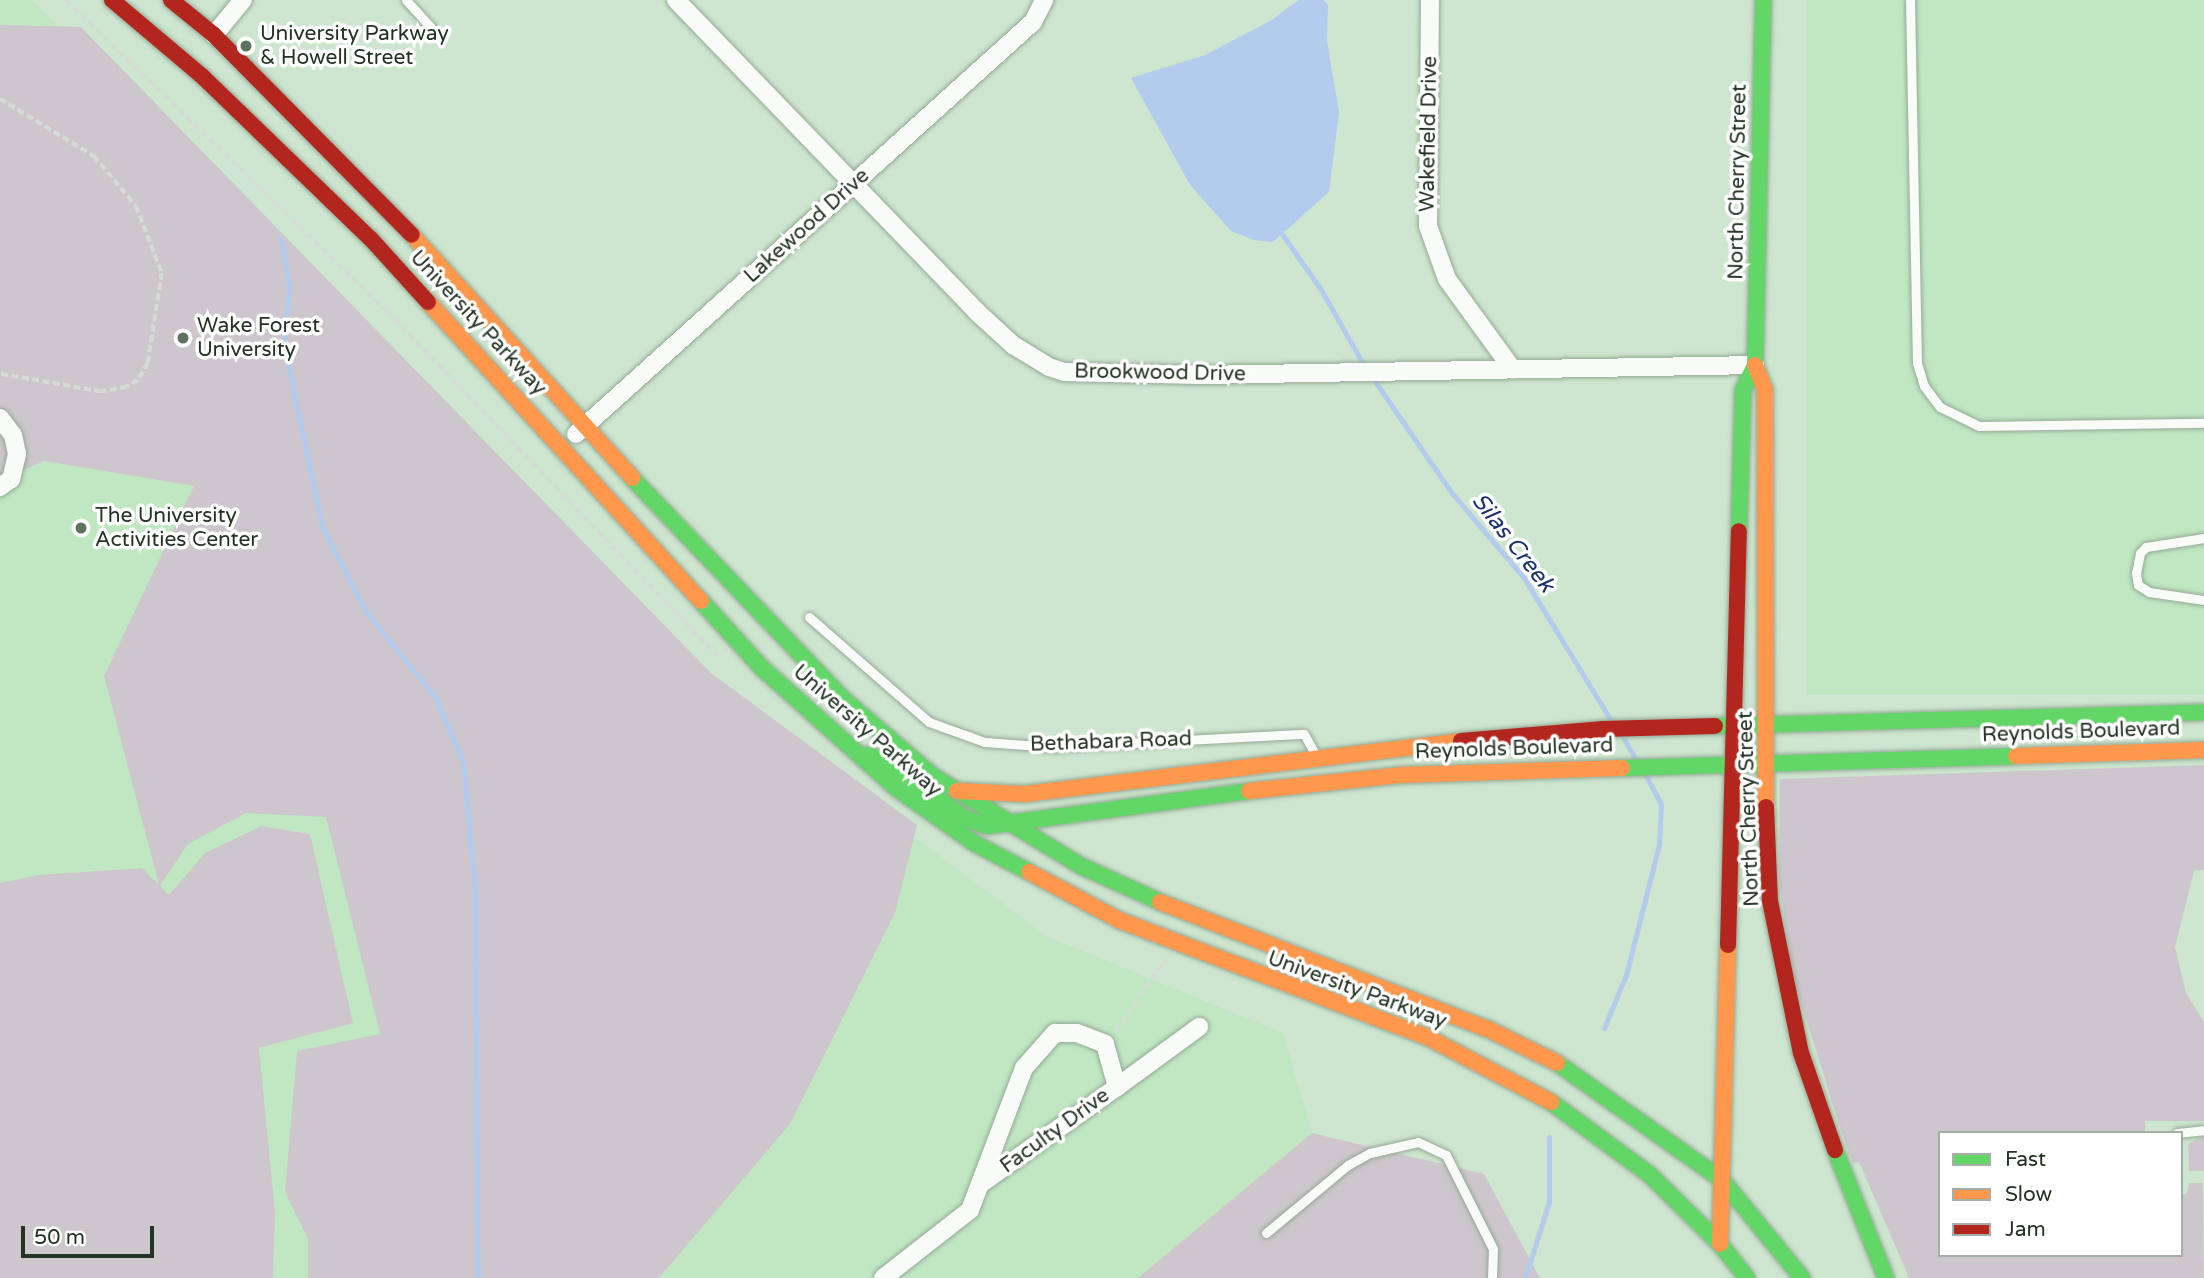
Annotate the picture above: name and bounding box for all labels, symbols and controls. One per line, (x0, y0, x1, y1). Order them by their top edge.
place label: University Parkway & Howell Street (260, 21, 449, 71)
marker: University Parkway & Howell Street (238, 38, 254, 54)
street label: Wakefield Drive (1415, 56, 1443, 212)
street label: North Cherry Street (1724, 84, 1752, 280)
street label: Lakewood Drive (739, 163, 875, 289)
street label: University Parkway (404, 245, 552, 401)
place label: Wake Forest University (197, 313, 320, 363)
marker: Wake Forest University (175, 330, 191, 346)
street label: Brookwood Drive (1074, 359, 1246, 387)
water label: Silas Creek (1466, 488, 1560, 598)
place label: The University Activities Center (95, 503, 258, 553)
marker: The University Activities Center (73, 520, 89, 536)
street label: University Parkway (788, 660, 946, 802)
street label: North Cherry Street (1733, 711, 1765, 907)
street label: Reynolds Boulevard (1981, 716, 2181, 748)
street label: Bethabara Road (1030, 727, 1192, 757)
street label: Reynolds Boulevard (1414, 733, 1614, 765)
street label: University Parkway (1264, 946, 1450, 1034)
street label: Faculty Drive (996, 1083, 1114, 1179)
legend (1938, 1131, 2183, 1257)
text: Fast (2005, 1147, 2046, 1172)
text: Slow (2005, 1182, 2052, 1207)
scale bar (24, 1212, 158, 1256)
text: Jam (2005, 1217, 2046, 1242)
text: 50 m (34, 1225, 85, 1250)

